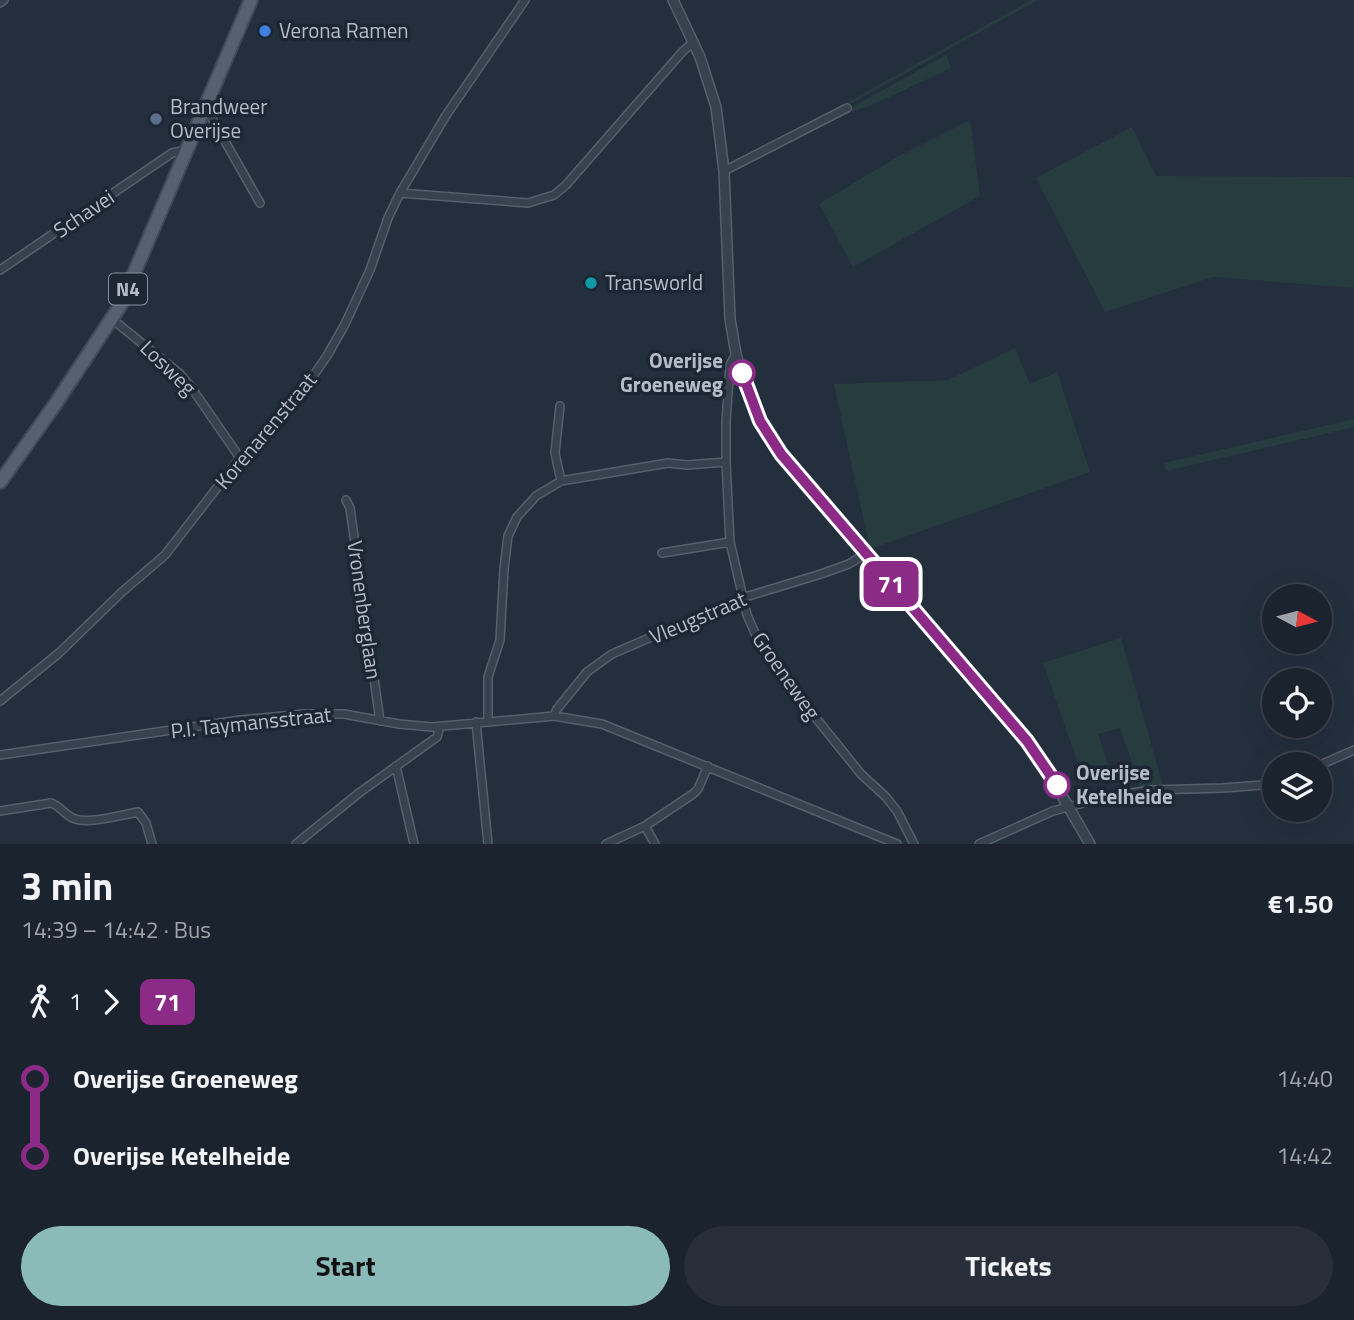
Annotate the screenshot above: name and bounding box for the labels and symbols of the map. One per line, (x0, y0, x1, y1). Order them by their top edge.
place label: Verona Ramen (279, 14, 409, 46)
marker: Verona Ramen (257, 23, 273, 39)
place label: Brandweer Overijse (170, 90, 267, 146)
marker: Brandweer Overijse (148, 111, 164, 127)
street label: Schavei (47, 181, 120, 245)
place label: Transworld (605, 266, 703, 298)
road number: N4 (109, 274, 147, 304)
marker: Transworld (583, 275, 599, 291)
street label: Losweg (133, 332, 204, 403)
place label: Overijse Groeneweg (620, 344, 723, 400)
marker: Overijse Groeneweg (729, 360, 755, 386)
street label: Korenarenstraat (207, 364, 324, 496)
street label: Vronenberglaan (339, 538, 391, 681)
line badge: 71 (860, 561, 922, 607)
street label: Vleugstraat (644, 582, 752, 652)
north arrow (1262, 584, 1332, 654)
street label: Groeneweg (745, 625, 829, 726)
street label: P.I. Taymansstraat (169, 698, 333, 746)
place label: Overijse Ketelheide (1076, 756, 1173, 812)
marker: Overijse Ketelheide (1044, 772, 1070, 798)

